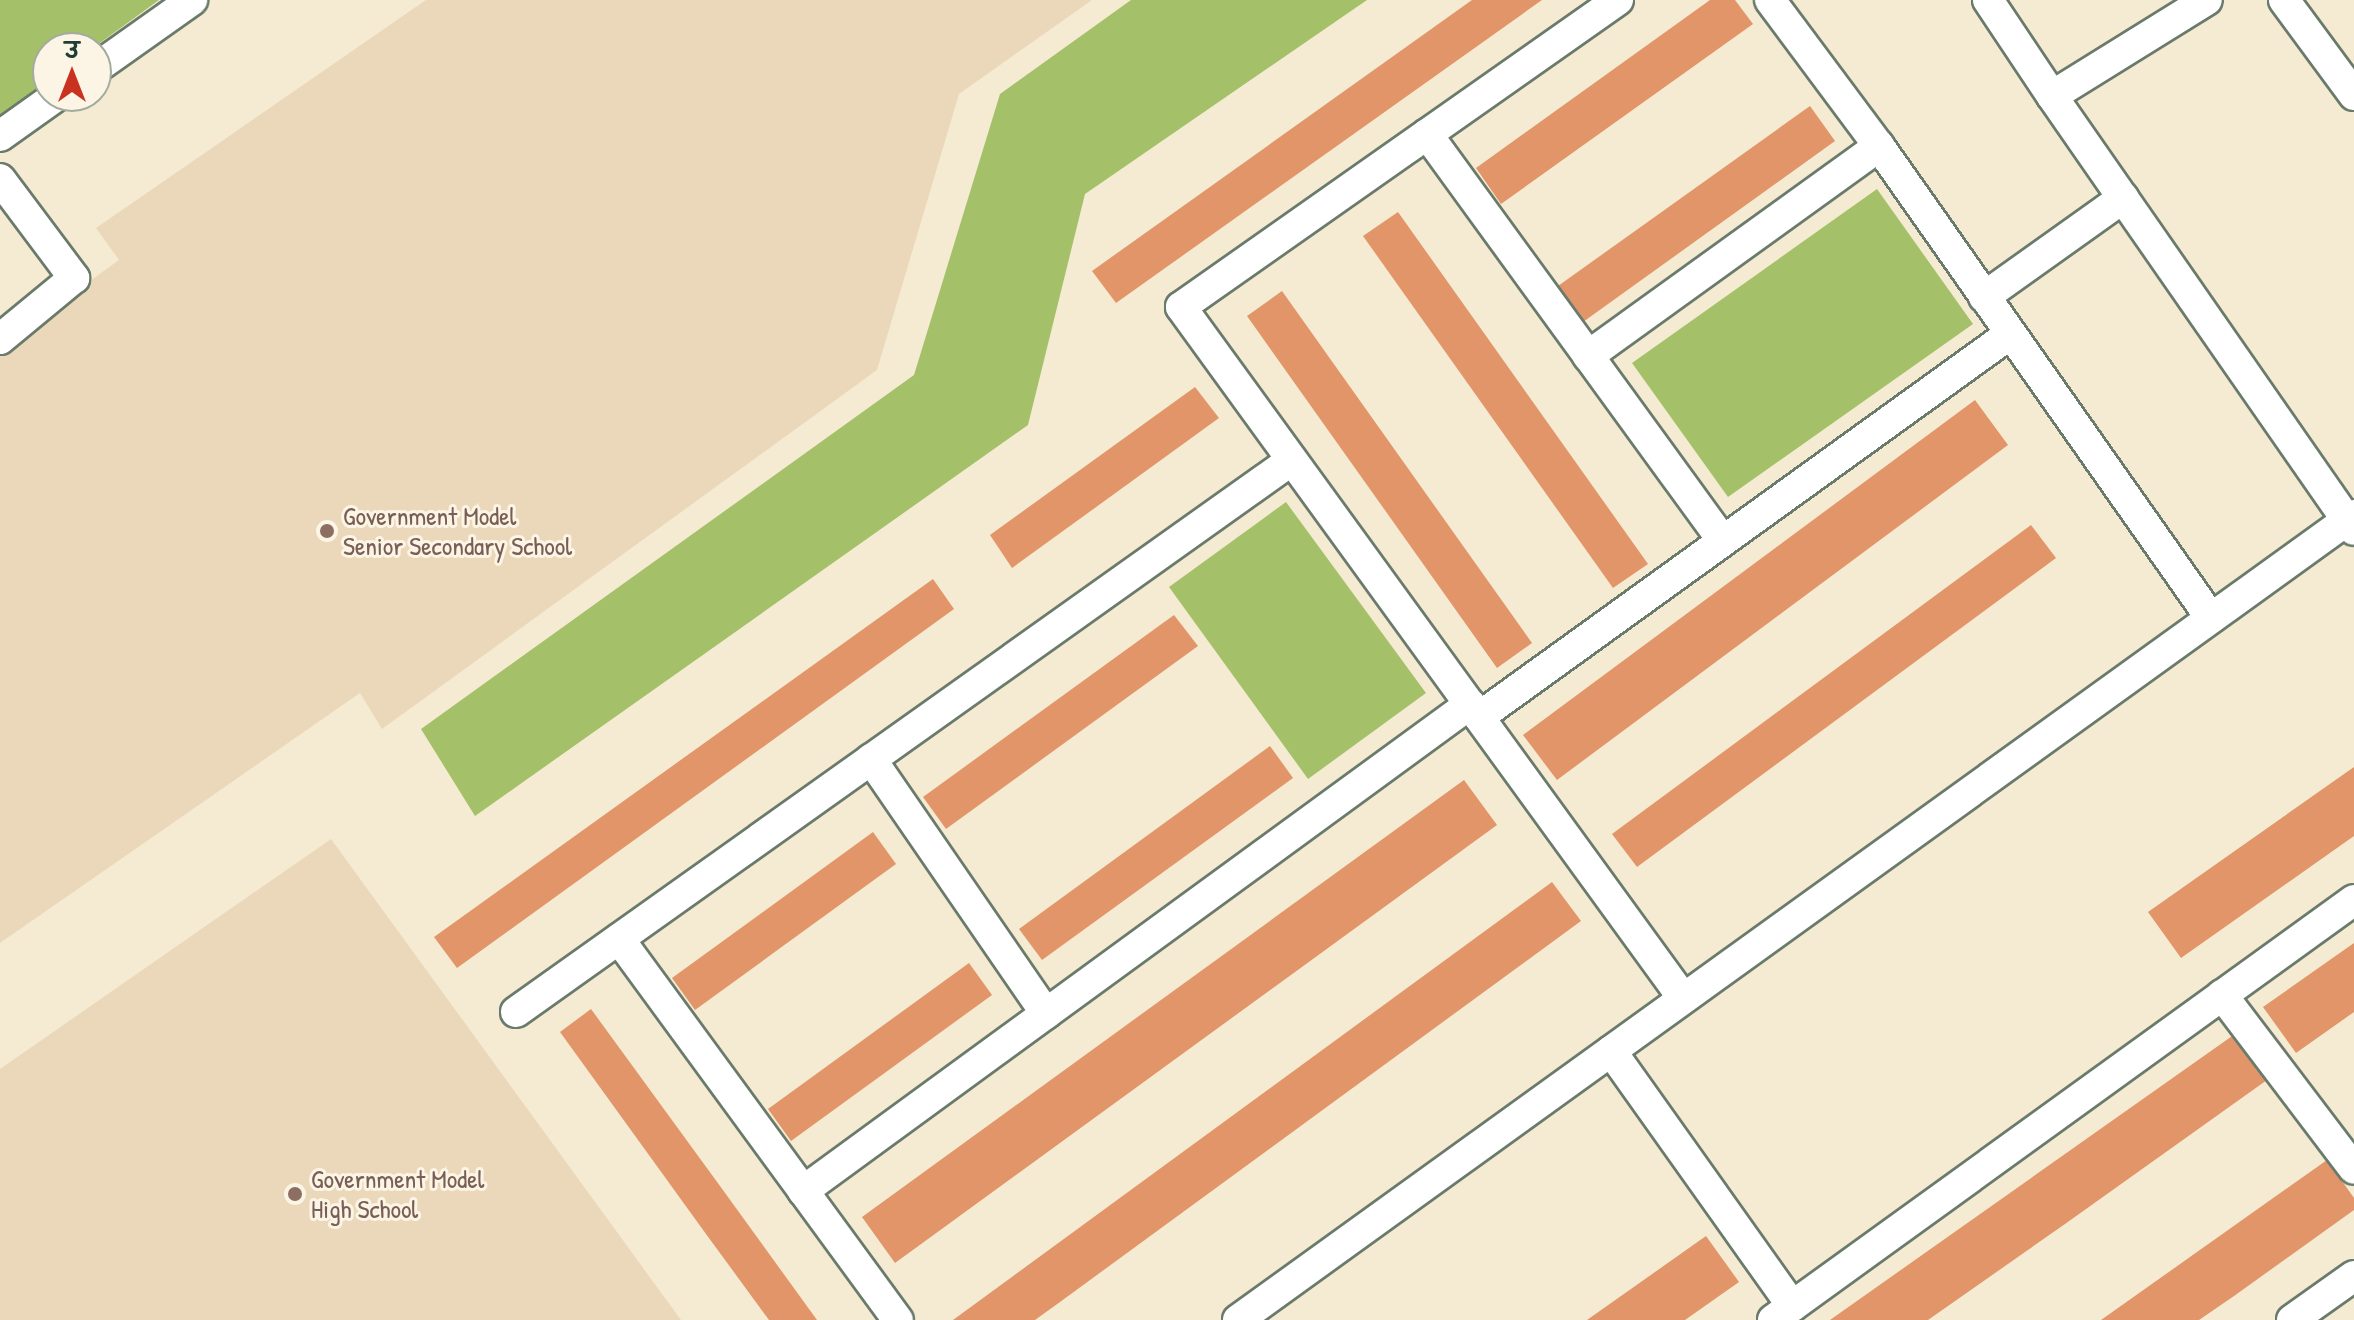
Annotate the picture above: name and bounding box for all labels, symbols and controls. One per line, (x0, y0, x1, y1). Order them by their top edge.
north arrow (32, 32, 112, 112)
text: उ (65, 35, 79, 65)
place label: Government Model Senior Secondary School (343, 500, 572, 562)
marker: Government Model Senior Secondary School (318, 522, 336, 540)
place label: Government Model High School (311, 1163, 485, 1224)
marker: Government Model High School (286, 1185, 304, 1203)

